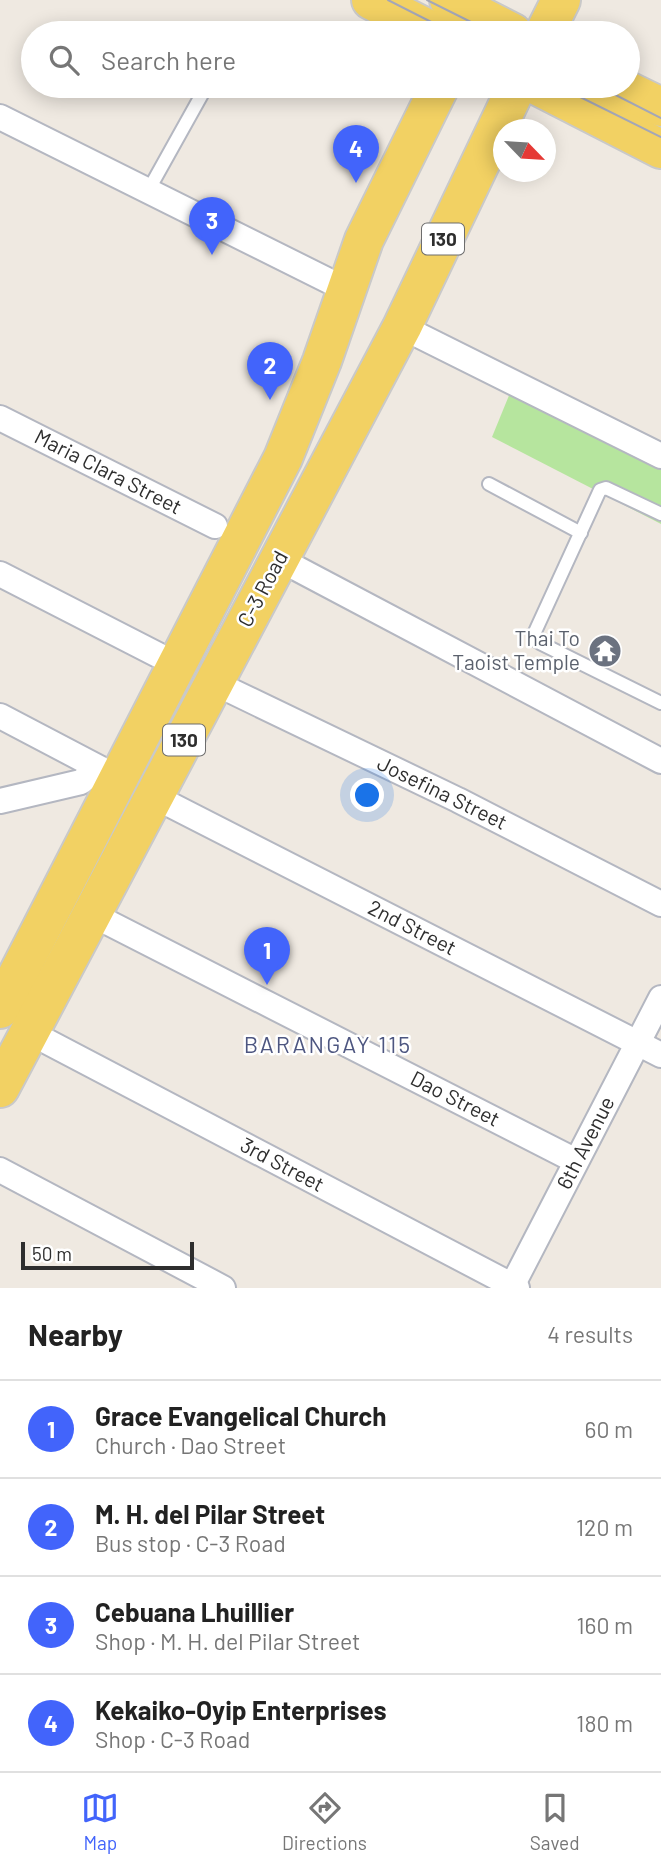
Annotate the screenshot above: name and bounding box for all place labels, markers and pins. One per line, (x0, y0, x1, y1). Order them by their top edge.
pin: 4 (333, 125, 379, 183)
pin: 3 (189, 197, 235, 255)
pin: 2 (247, 342, 293, 400)
place label: Thai To Taoist Temple (452, 625, 580, 674)
temple icon: Thai To Taoist Temple (586, 632, 624, 670)
pin: 1 (244, 927, 290, 985)

